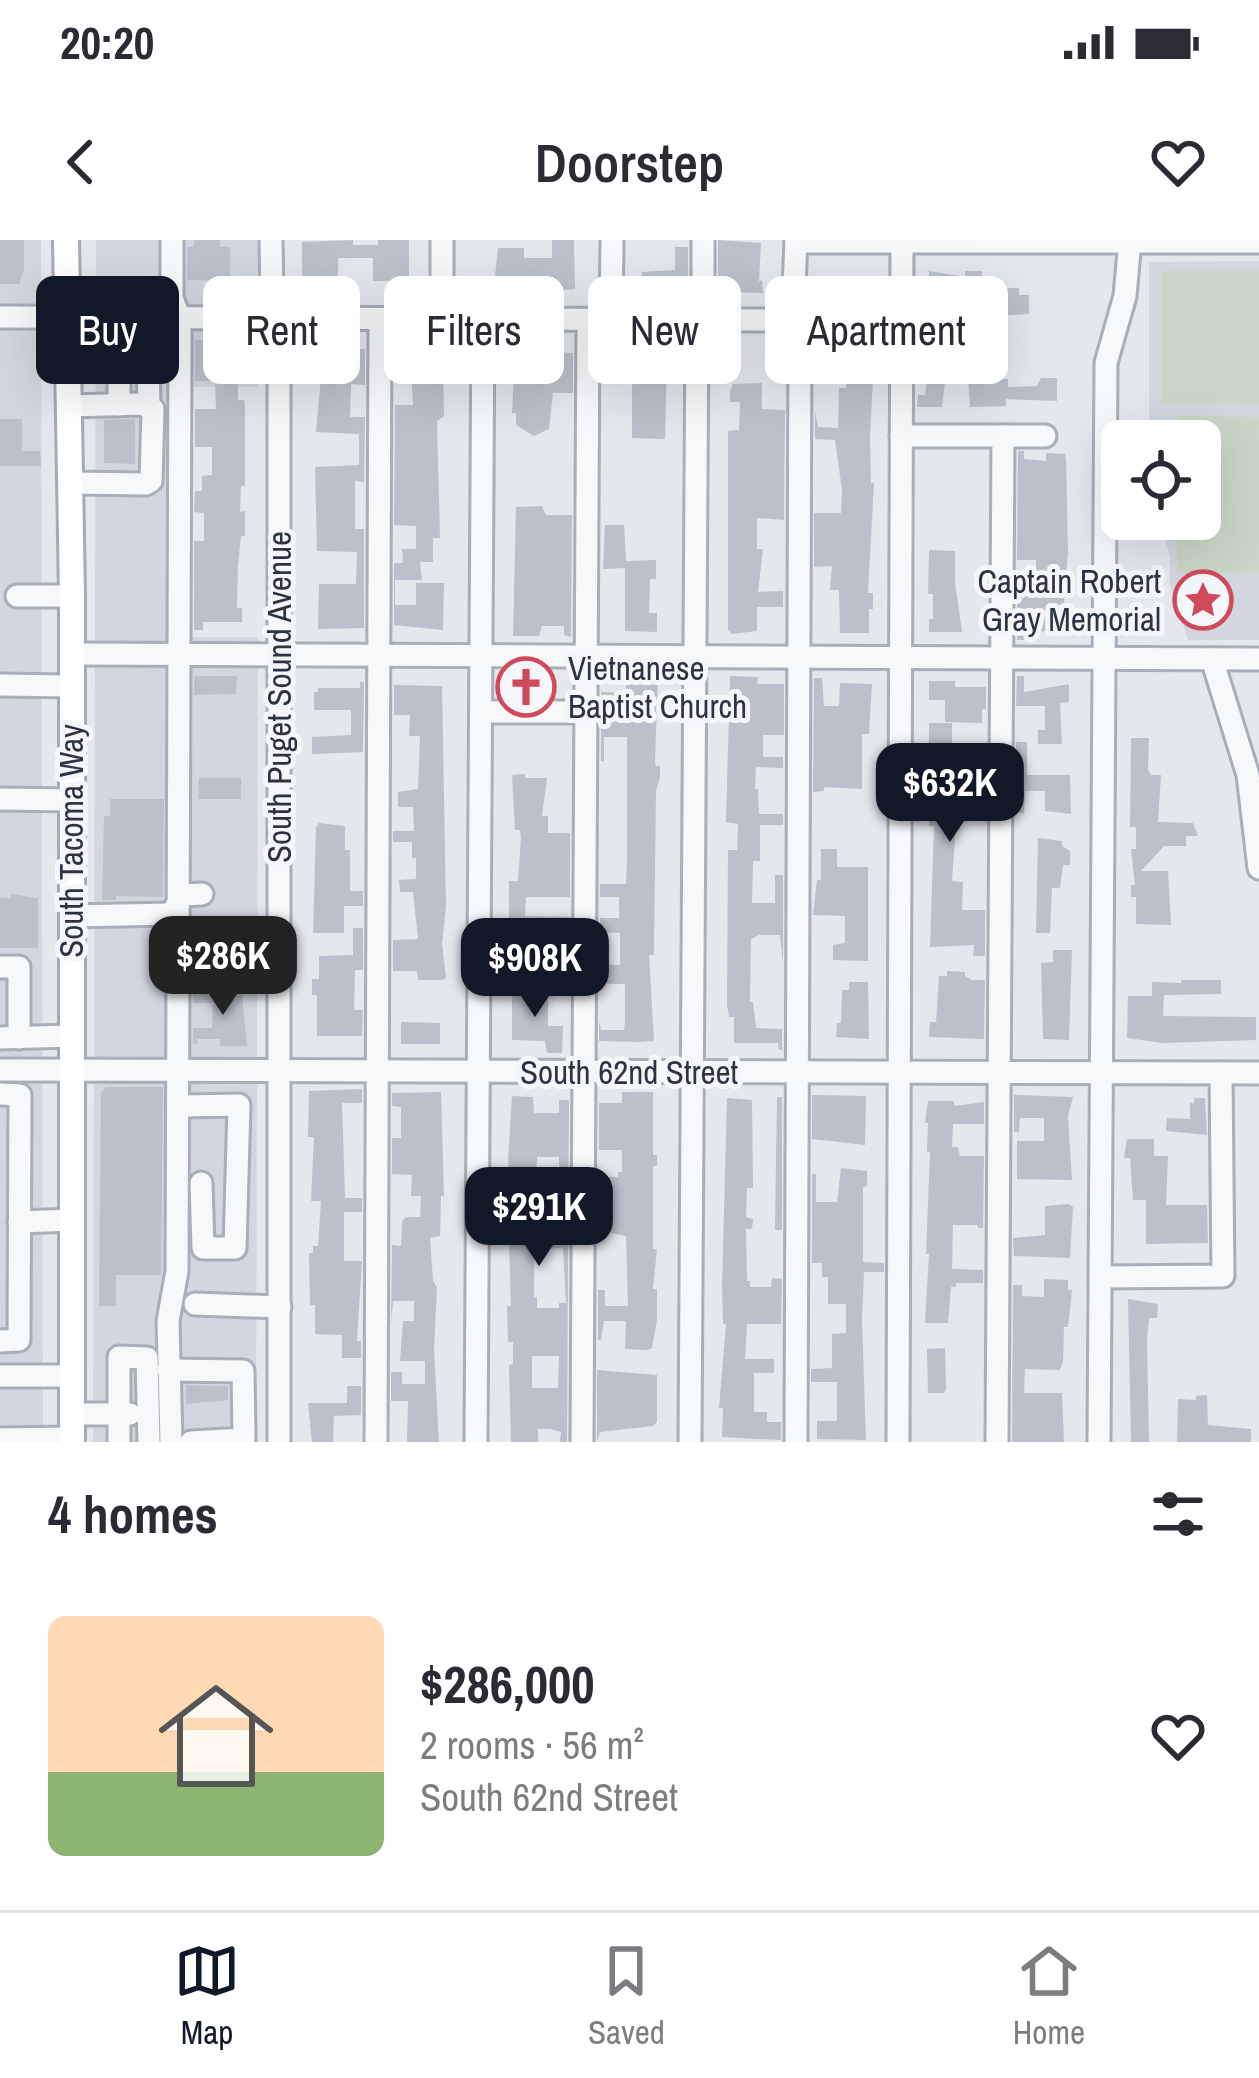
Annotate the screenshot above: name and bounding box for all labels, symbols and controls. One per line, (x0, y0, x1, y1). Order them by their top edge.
text: 20:20 (60, 12, 154, 73)
text: Doorstep (535, 126, 724, 199)
icon: back (48, 129, 114, 195)
icon: heart (1145, 129, 1211, 195)
chip: Buy (36, 276, 179, 384)
chip: Rent (203, 276, 360, 384)
chip: Filters (384, 276, 564, 384)
chip: New (588, 276, 741, 384)
chip: Apartment (765, 276, 1008, 384)
map controls (1101, 420, 1221, 540)
button: locate (1101, 420, 1221, 540)
street label: South Puget Sound Avenue (257, 531, 301, 863)
place label: Captain Robert Gray Memorial (977, 559, 1161, 641)
place icon: Captain Robert Gray Memorial (1172, 569, 1234, 631)
place label: Vietnanese Baptist Church (568, 646, 747, 728)
church icon: Vietnanese Baptist Church (495, 656, 557, 718)
street label: South Tacoma Way (49, 724, 93, 958)
pin: $632K (866, 743, 1034, 845)
text: $632K (903, 756, 997, 808)
pin: $286K (139, 916, 307, 1018)
pin: $908K (451, 918, 619, 1020)
text: $286K (176, 929, 270, 981)
text: $908K (488, 931, 582, 983)
street label: South 62nd Street (520, 1050, 738, 1094)
pin: $291K (455, 1167, 623, 1269)
text: $291K (492, 1180, 586, 1232)
text: 4 homes (48, 1480, 218, 1549)
icon: filters (1145, 1481, 1211, 1547)
text: $286,000 (420, 1650, 594, 1719)
icon: home (144, 1664, 288, 1808)
icon: heart (1145, 1703, 1211, 1769)
text: 2 rooms · 56 m² (420, 1719, 644, 1771)
text: South 62nd Street (420, 1771, 678, 1823)
tab: Map (174, 1938, 240, 2054)
tab: Saved (588, 1938, 665, 2054)
tab: Home (1013, 1938, 1085, 2054)

